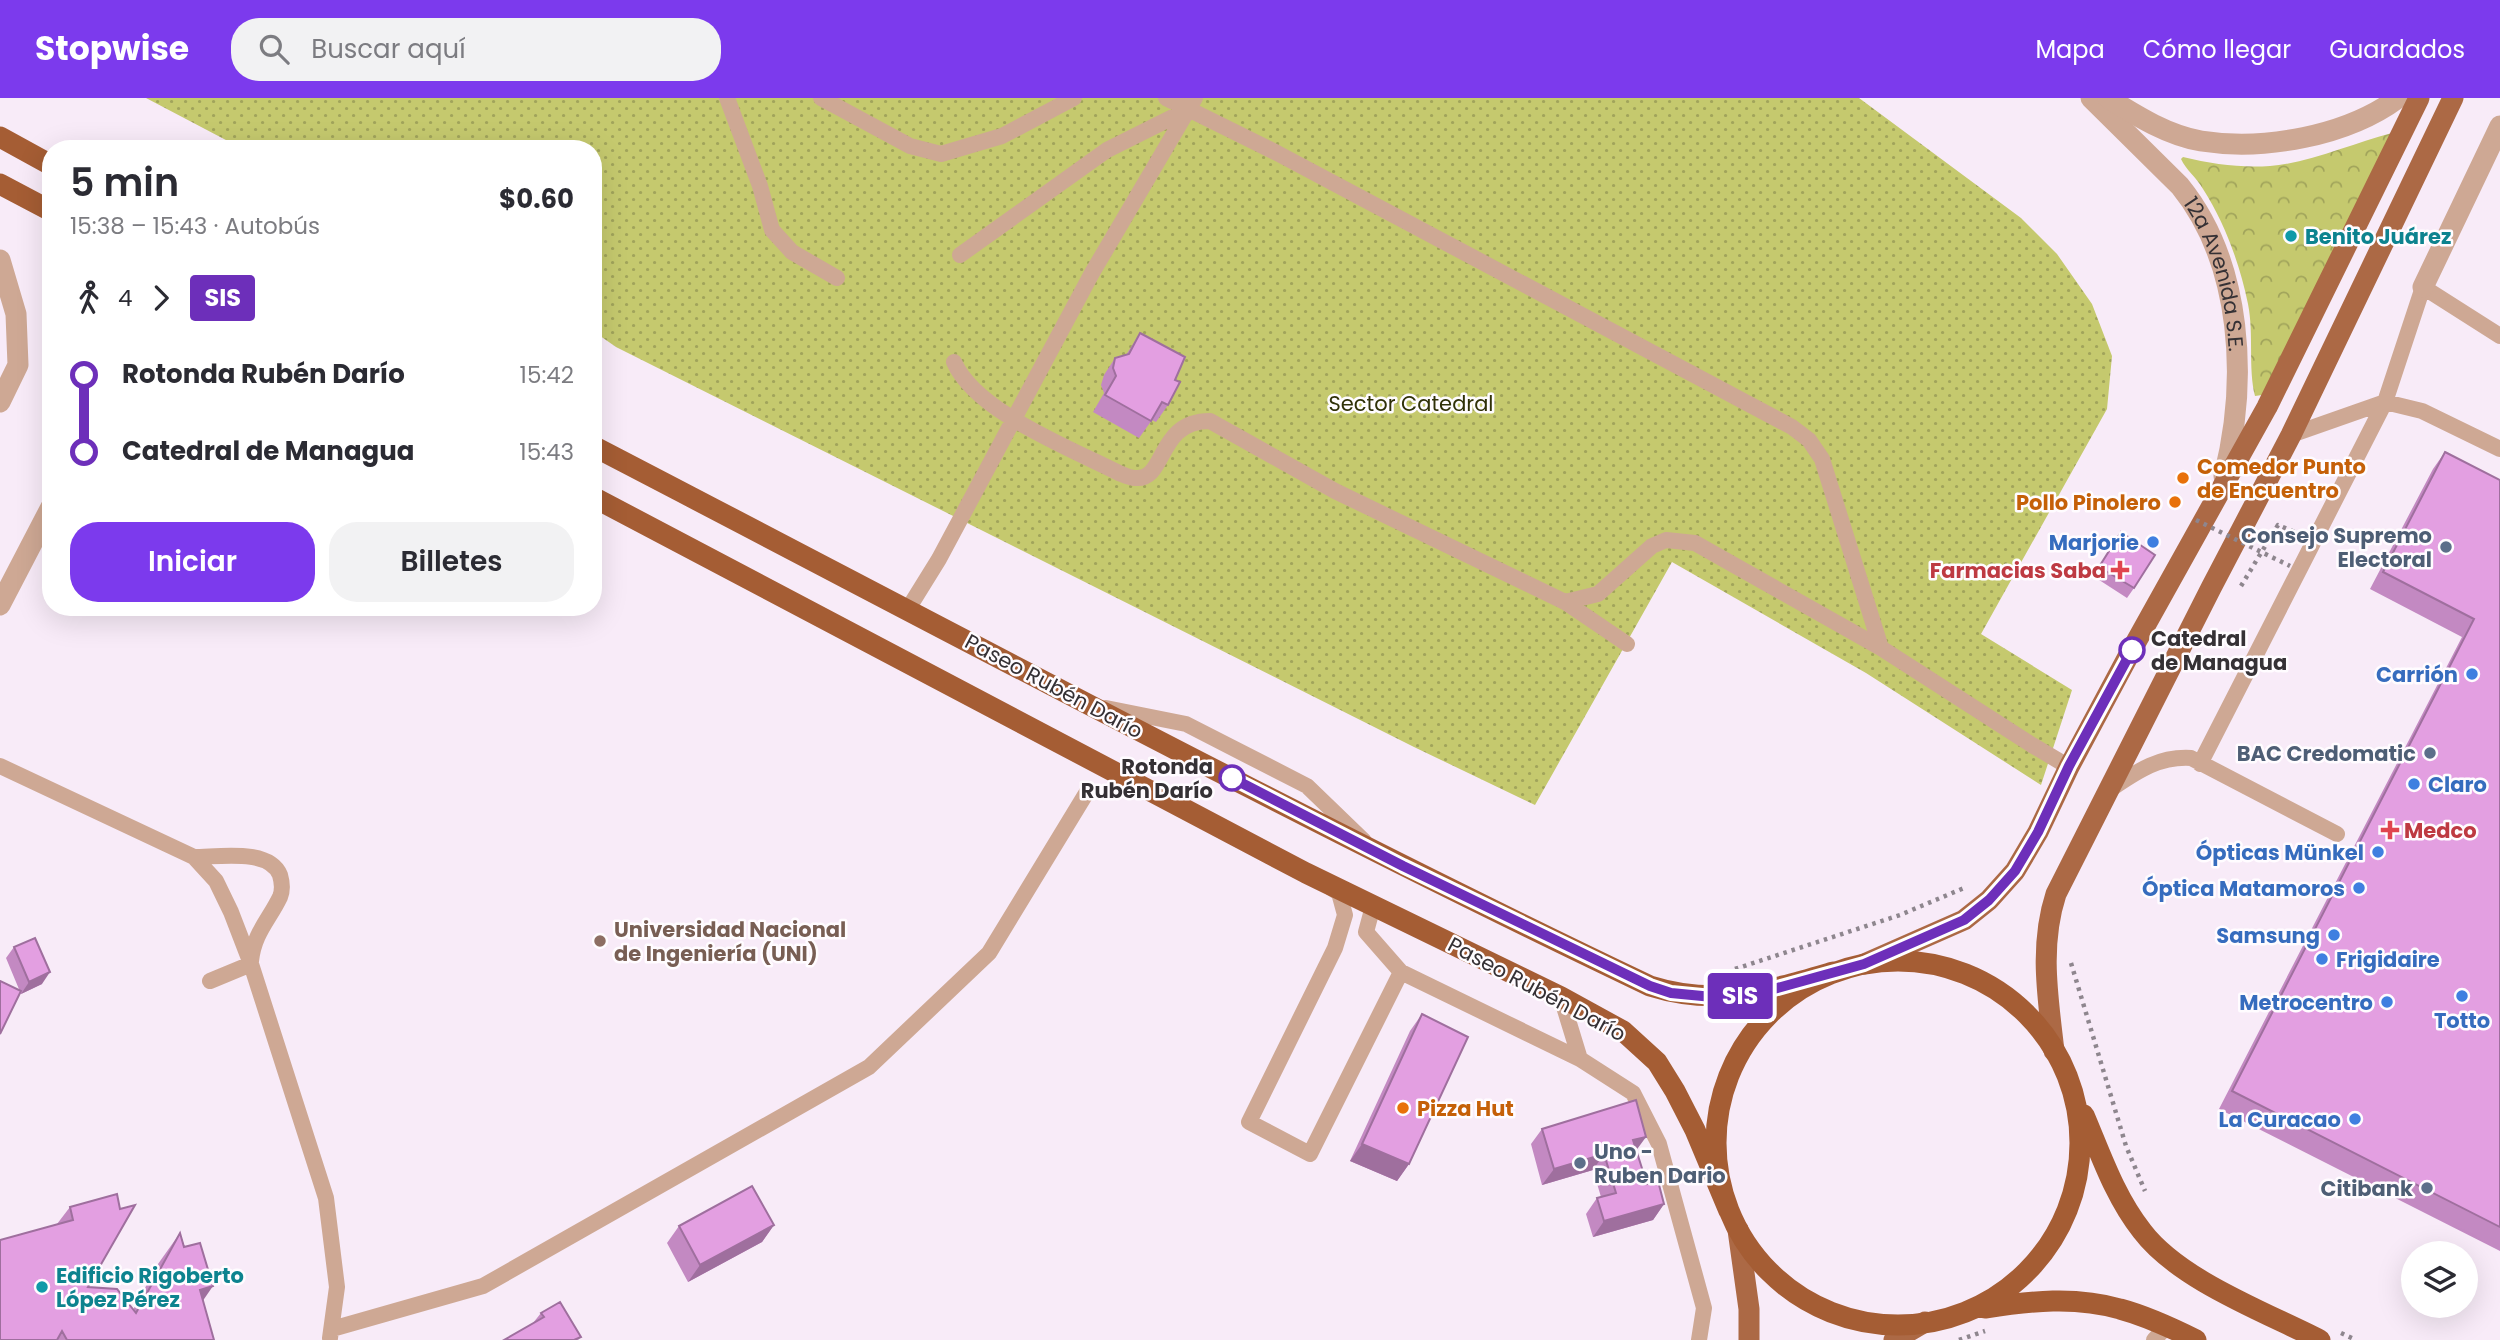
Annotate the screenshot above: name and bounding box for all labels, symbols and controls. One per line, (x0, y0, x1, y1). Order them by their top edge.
search box (231, 18, 721, 81)
text: Stopwise (35, 25, 189, 72)
icon: search (255, 30, 293, 68)
text: Buscar aquí (311, 31, 466, 67)
text: Mapa (2035, 33, 2105, 66)
text: Cómo llegar (2143, 33, 2291, 66)
text: Guardados (2329, 33, 2465, 66)
text: 5 min (70, 156, 179, 209)
text: $0.60 (499, 181, 574, 217)
street label: 12a Avenida S.E. (2177, 190, 2251, 352)
text: 15:38 – 15:43 · Autobús (70, 210, 320, 242)
place label: Benito Juárez (2305, 222, 2451, 251)
marker: Benito Juárez (2283, 228, 2299, 244)
icon: walk (70, 279, 108, 317)
icon: forward (142, 279, 180, 317)
text: SIS (204, 281, 241, 314)
text: 4 (118, 282, 132, 314)
text: Rotonda Rubén Darío (122, 356, 405, 392)
text: 15:42 (520, 359, 574, 391)
park label: Sector Catedral (1328, 389, 1494, 418)
text: Catedral de Managua (122, 433, 414, 469)
text: 15:43 (519, 436, 574, 468)
place label: Comedor Punto de Encuentro (2197, 452, 2366, 505)
marker: Comedor Punto de Encuentro (2175, 470, 2191, 486)
place label: Pollo Pinolero (2016, 488, 2161, 517)
marker: Pollo Pinolero (2167, 494, 2183, 510)
place label: Consejo Supremo Electoral (2241, 521, 2432, 574)
button: Iniciar (70, 522, 315, 602)
button: Billetes (329, 522, 574, 602)
place label: Marjorie (2049, 528, 2139, 557)
marker: Marjorie (2145, 534, 2161, 550)
marker: Consejo Supremo Electoral (2438, 539, 2454, 555)
place label: Farmacias Saba (1930, 556, 2106, 585)
marker: Farmacias Saba (2112, 562, 2128, 578)
place label: Catedral de Managua (2151, 624, 2287, 677)
street label: Paseo Rubén Darío (960, 627, 1148, 745)
marker: Catedral de Managua (2119, 637, 2145, 663)
place label: Carrión (2376, 660, 2458, 689)
marker: Carrión (2464, 666, 2480, 682)
place label: BAC Credomatic (2237, 739, 2416, 768)
marker: BAC Credomatic (2422, 745, 2438, 761)
place label: Rotonda Rubén Darío (1081, 752, 1213, 805)
marker: Rotonda Rubén Darío (1219, 765, 1245, 791)
place label: Claro (2428, 770, 2487, 799)
marker: Claro (2406, 776, 2422, 792)
place label: Medco (2404, 816, 2477, 845)
marker: Medco (2382, 822, 2398, 838)
place label: Ópticas Münkel (2196, 838, 2364, 867)
marker: Ópticas Münkel (2370, 844, 2386, 860)
place label: Óptica Matamoros (2142, 874, 2345, 903)
marker: Óptica Matamoros (2351, 880, 2367, 896)
place label: Universidad Nacional de Ingeniería (UNI) (614, 915, 846, 968)
place label: Samsung (2216, 921, 2320, 950)
marker: Samsung (2326, 927, 2342, 943)
street label: Paseo Rubén Darío (1443, 930, 1631, 1048)
marker: Universidad Nacional de Ingeniería (UNI) (592, 933, 608, 949)
place label: Frigidaire (2336, 945, 2440, 974)
marker: Frigidaire (2314, 951, 2330, 967)
line badge: SIS (1700, 973, 1780, 1019)
text: SIS (1722, 979, 1758, 1012)
place label: Metrocentro (2239, 988, 2373, 1017)
marker: Totto (2454, 988, 2470, 1004)
marker: Metrocentro (2379, 994, 2395, 1010)
place label: Totto (2434, 1006, 2490, 1035)
place label: Pizza Hut (1417, 1094, 1514, 1123)
marker: Pizza Hut (1395, 1100, 1411, 1116)
place label: La Curacao (2219, 1105, 2341, 1134)
marker: La Curacao (2347, 1111, 2363, 1127)
place label: Uno - Ruben Dario (1594, 1137, 1726, 1190)
marker: Uno - Ruben Dario (1572, 1155, 1588, 1171)
place label: Citibank (2320, 1174, 2413, 1203)
marker: Citibank (2419, 1180, 2435, 1196)
map controls (2401, 1241, 2478, 1318)
button: layers (2401, 1241, 2478, 1318)
place label: Edificio Rigoberto López Pérez (56, 1261, 244, 1314)
marker: Edificio Rigoberto López Pérez (34, 1279, 50, 1295)

